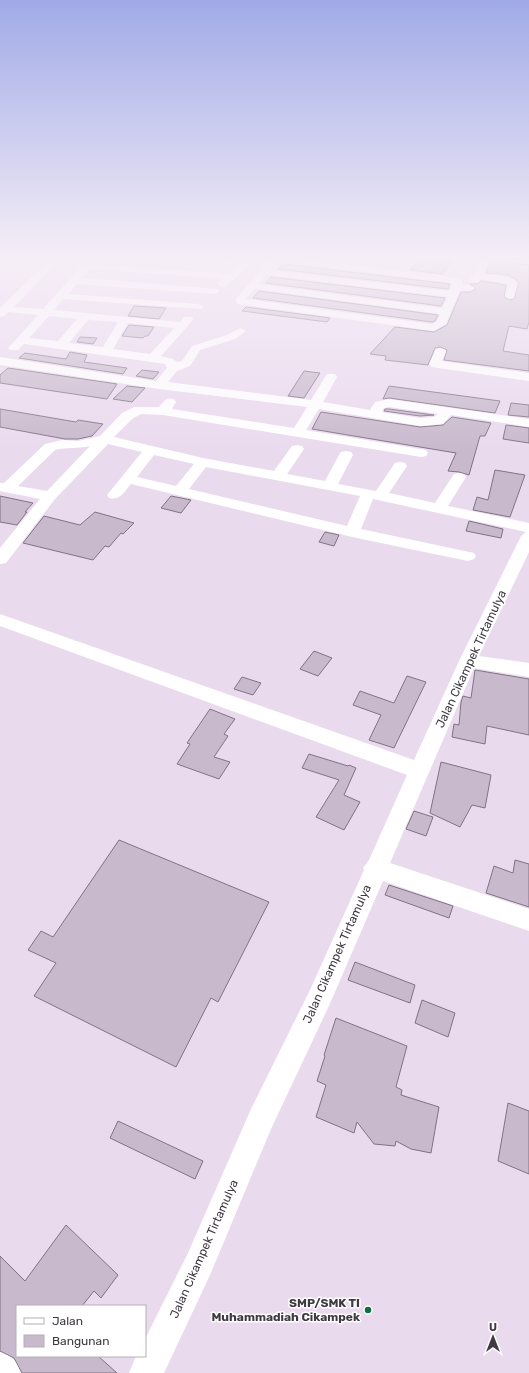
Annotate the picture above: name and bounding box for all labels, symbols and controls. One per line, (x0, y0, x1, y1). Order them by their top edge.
street label: Jalan Cikampek Tirtamulya (433, 588, 509, 730)
street label: Jalan Cikampek Tirtamulya (300, 882, 374, 1026)
street label: Jalan Cikampek Tirtamulya (167, 1177, 241, 1321)
place label: SMP/SMK TI Muhammadiah Cikampek (211, 1296, 360, 1324)
legend (16, 1305, 146, 1357)
marker: SMP/SMK TI Muhammadiah Cikampek (363, 1305, 373, 1315)
text: Jalan (52, 1314, 83, 1328)
north arrow (473, 1317, 513, 1357)
text: U (489, 1321, 497, 1334)
text: Bangunan (52, 1334, 109, 1348)

